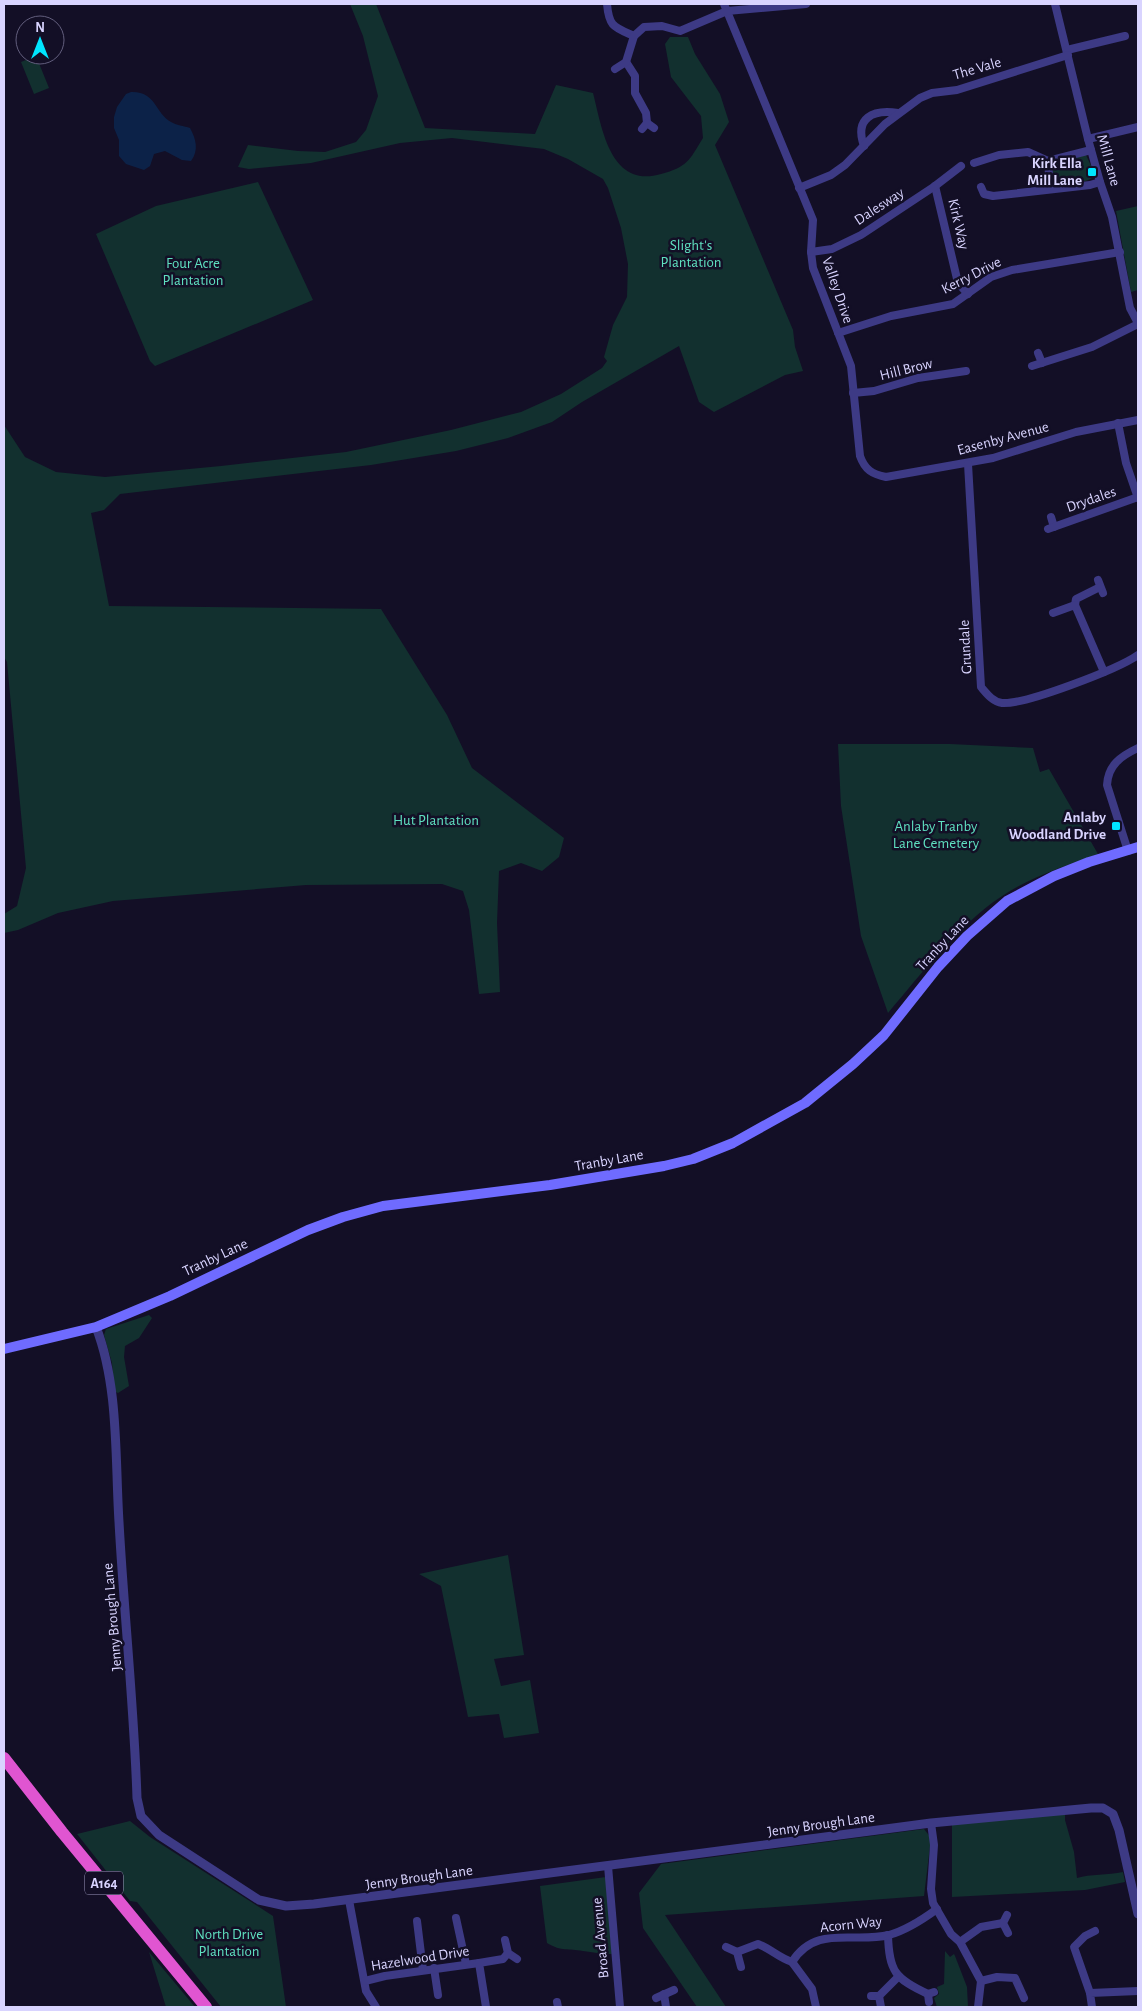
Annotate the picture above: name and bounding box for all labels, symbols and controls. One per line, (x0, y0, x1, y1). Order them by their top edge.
north arrow (15, 15, 65, 65)
text: N (35, 21, 45, 35)
street label: The Vale (951, 54, 1003, 83)
street label: Mill Lane (1094, 133, 1123, 188)
place label: Kirk Ella Mill Lane (1027, 156, 1082, 188)
marker: Kirk Ella Mill Lane (1086, 166, 1098, 178)
street label: Dalesway (852, 185, 907, 228)
street label: Kirk Way (945, 197, 972, 252)
park label: Slight's Plantation (660, 238, 722, 270)
street label: Kerry Drive (939, 254, 1004, 297)
street label: Valley Drive (819, 255, 856, 325)
park label: Four Acre Plantation (162, 256, 224, 288)
street label: Hill Brow (878, 356, 934, 383)
street label: Easenby Avenue (956, 419, 1051, 458)
street label: Drydales (1064, 484, 1118, 515)
street label: Grundale (957, 619, 974, 674)
place label: Anlaby Woodland Drive (1009, 810, 1106, 842)
park label: Hut Plantation (393, 813, 479, 828)
park label: Anlaby Tranby Lane Cemetery (893, 819, 980, 851)
marker: Anlaby Woodland Drive (1110, 820, 1122, 832)
street label: Tranby Lane (913, 913, 972, 974)
street label: Tranby Lane (573, 1147, 645, 1174)
street label: Tranby Lane (180, 1236, 250, 1279)
street label: Jenny Brough Lane (100, 1562, 125, 1672)
street label: Jenny Brough Lane (766, 1810, 876, 1839)
street label: Jenny Brough Lane (364, 1863, 474, 1892)
road number: A164 (85, 1872, 123, 1895)
street label: Broad Avenue (589, 1897, 611, 1979)
street label: Acorn Way (819, 1914, 883, 1935)
park label: North Drive Plantation (195, 1927, 263, 1959)
street label: Hazelwood Drive (370, 1943, 470, 1974)

